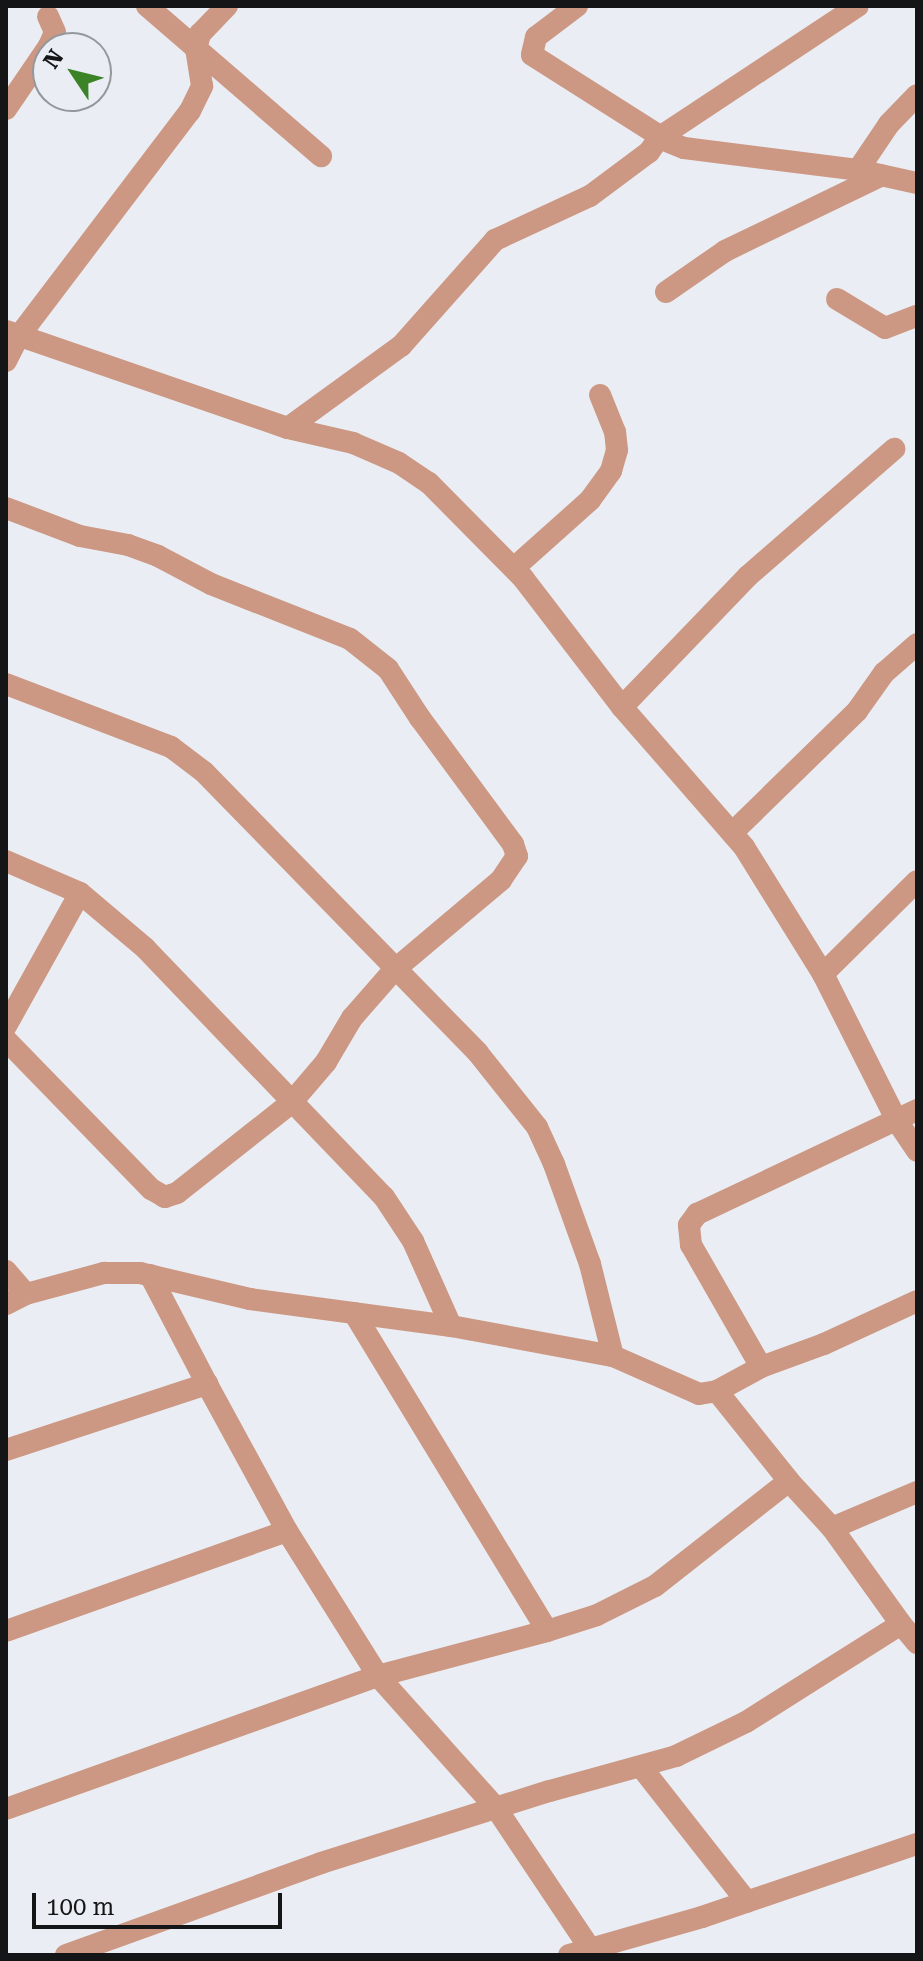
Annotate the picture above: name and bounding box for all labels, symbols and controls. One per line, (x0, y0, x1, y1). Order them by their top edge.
north arrow (32, 32, 112, 112)
text: N (38, 45, 69, 73)
scale bar (36, 1877, 286, 1927)
text: 100 m (46, 1893, 114, 1921)

